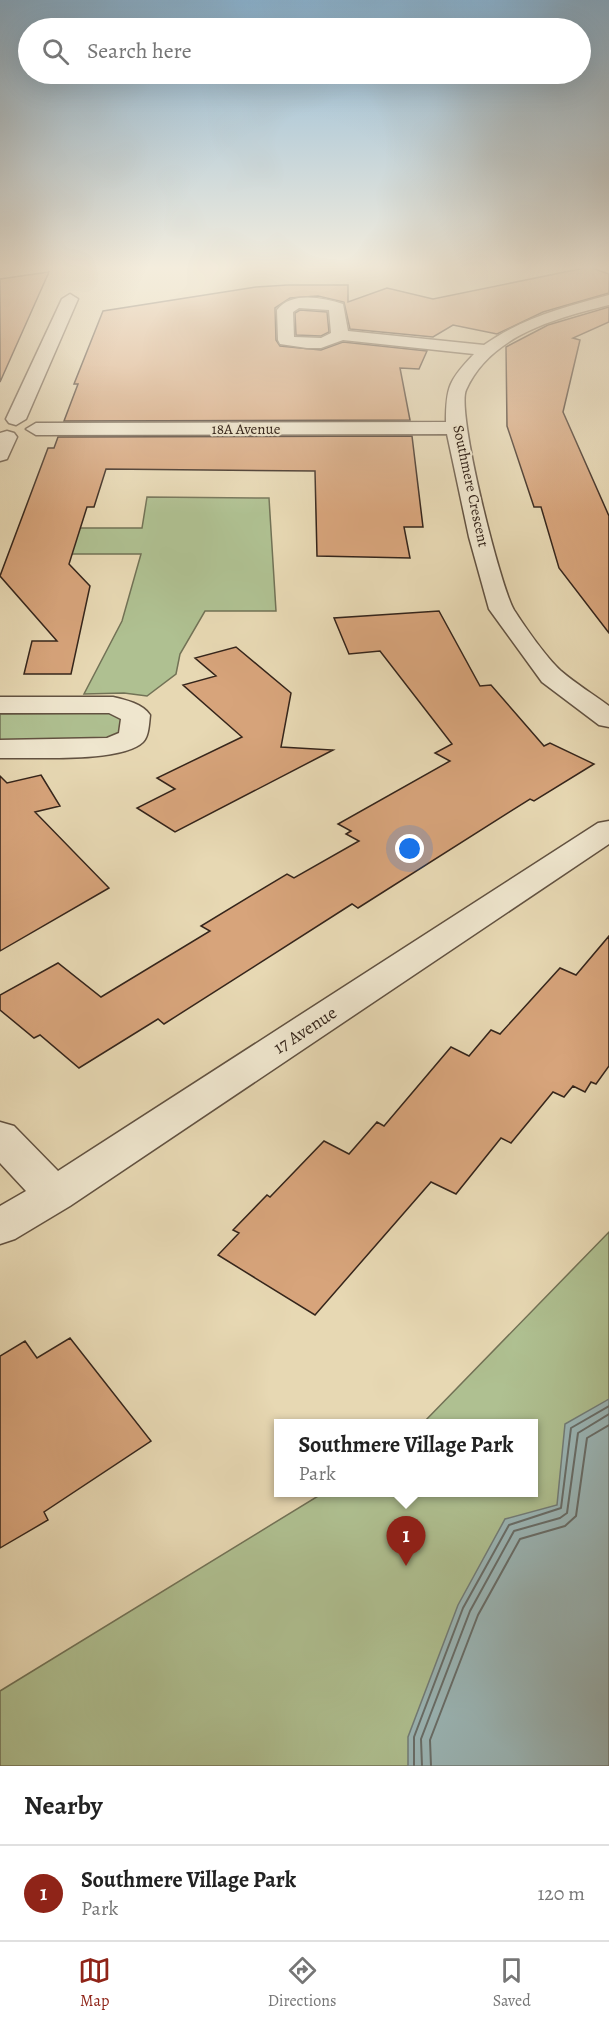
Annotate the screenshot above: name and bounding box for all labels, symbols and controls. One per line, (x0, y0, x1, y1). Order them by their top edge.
search box (18, 18, 591, 84)
icon: search (39, 35, 72, 68)
text: Search here (87, 36, 192, 66)
street label: 18A Avenue (212, 419, 281, 439)
street label: Southmere Crescent (448, 423, 494, 549)
your location (395, 834, 424, 863)
street label: 17 Avenue (269, 1001, 341, 1059)
popup (274, 1419, 538, 1497)
text: Southmere Village Park (298, 1430, 514, 1460)
text: Park (298, 1460, 336, 1487)
pin: 1 (386, 1516, 426, 1566)
text: Nearby (24, 1788, 103, 1823)
text: Southmere Village Park (81, 1865, 296, 1895)
text: 1 (40, 1880, 47, 1907)
text: 120 m (537, 1880, 585, 1907)
text: Park (81, 1895, 119, 1922)
tab: Map (78, 1954, 111, 2012)
tab: Directions (268, 1954, 336, 2012)
tab: Saved (493, 1954, 531, 2012)

